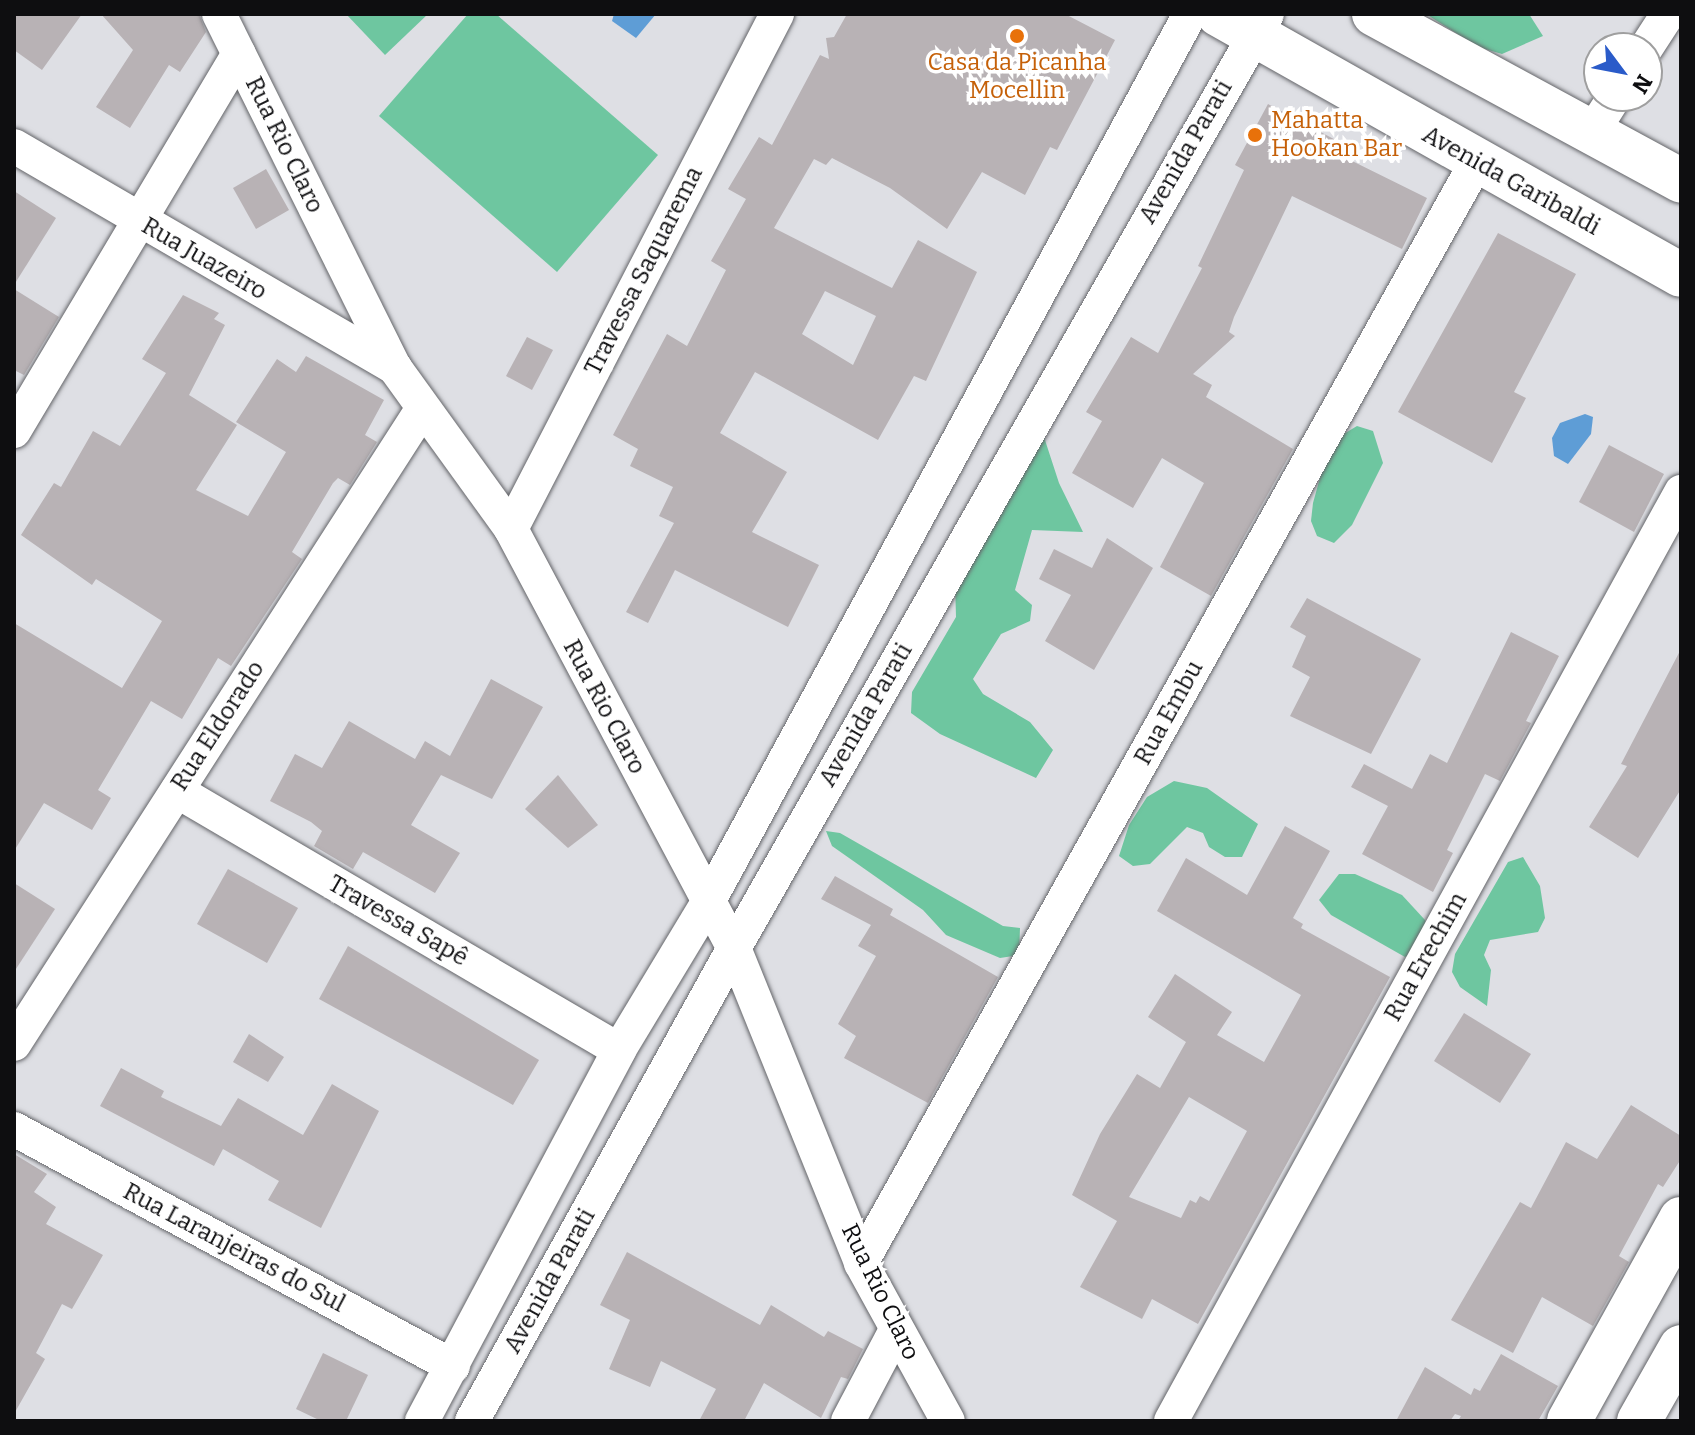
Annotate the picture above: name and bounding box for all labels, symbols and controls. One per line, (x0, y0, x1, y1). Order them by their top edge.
marker: Casa da Picanha Mocellin (1008, 27, 1026, 45)
north arrow (1583, 32, 1663, 112)
place label: Casa da Picanha Mocellin (928, 49, 1106, 105)
text: N (1626, 70, 1658, 98)
street label: Rua Rio Claro (239, 72, 329, 218)
street label: Avenida Parati (1133, 75, 1239, 229)
place label: Mahatta Hookan Bar (1271, 107, 1402, 163)
street label: Avenida Garibaldi (1417, 120, 1605, 242)
marker: Mahatta Hookan Bar (1246, 126, 1264, 144)
street label: Travessa Saquarema (579, 162, 709, 380)
street label: Rua Juazeiro (136, 212, 272, 306)
street label: Rua Rio Claro (557, 635, 651, 779)
street label: Avenida Parati (813, 638, 919, 792)
street label: Rua Eldorado (165, 656, 271, 796)
street label: Rua Embu (1129, 656, 1209, 770)
street label: Travessa Sapê (323, 869, 473, 973)
street label: Rua Erechim (1379, 888, 1473, 1026)
street label: Rua Laranjeiras do Sul (118, 1177, 350, 1319)
street label: Avenida Parati (498, 1204, 602, 1358)
street label: Rua Rio Claro (835, 1219, 925, 1365)

